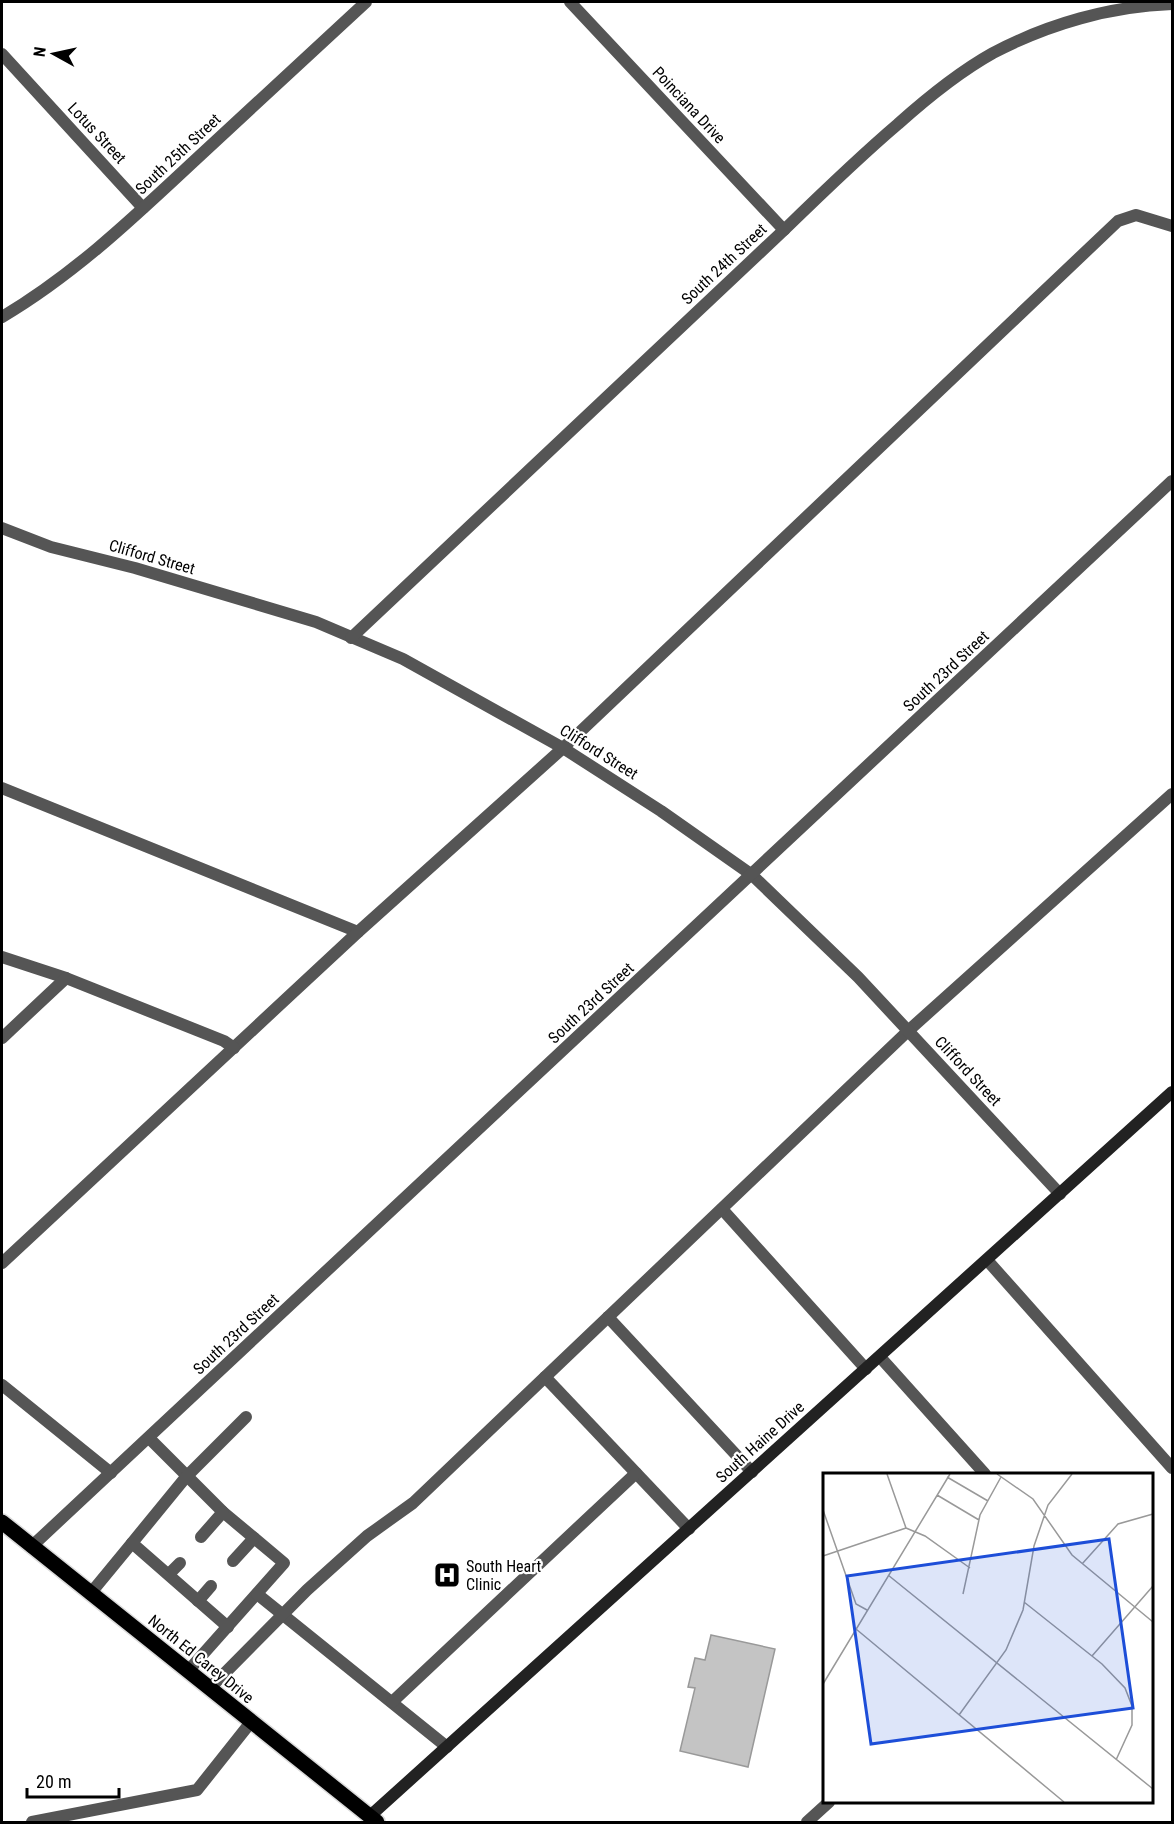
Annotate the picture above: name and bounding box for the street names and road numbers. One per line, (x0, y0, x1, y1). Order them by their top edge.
street label: Poinciana Drive (649, 63, 729, 147)
street label: Lotus Street (64, 99, 130, 168)
street label: South 25th Street (131, 109, 225, 198)
street label: South 24th Street (677, 219, 771, 308)
street label: Clifford Street (107, 536, 197, 578)
street label: South 23rd Street (899, 626, 993, 715)
street label: Clifford Street (556, 721, 642, 784)
street label: South 23rd Street (544, 958, 638, 1047)
street label: Clifford Street (931, 1032, 1005, 1110)
street label: South 23rd Street (189, 1289, 283, 1378)
street label: South Haine Drive (712, 1397, 808, 1487)
street label: North Ed Carey Drive (145, 1611, 257, 1707)

